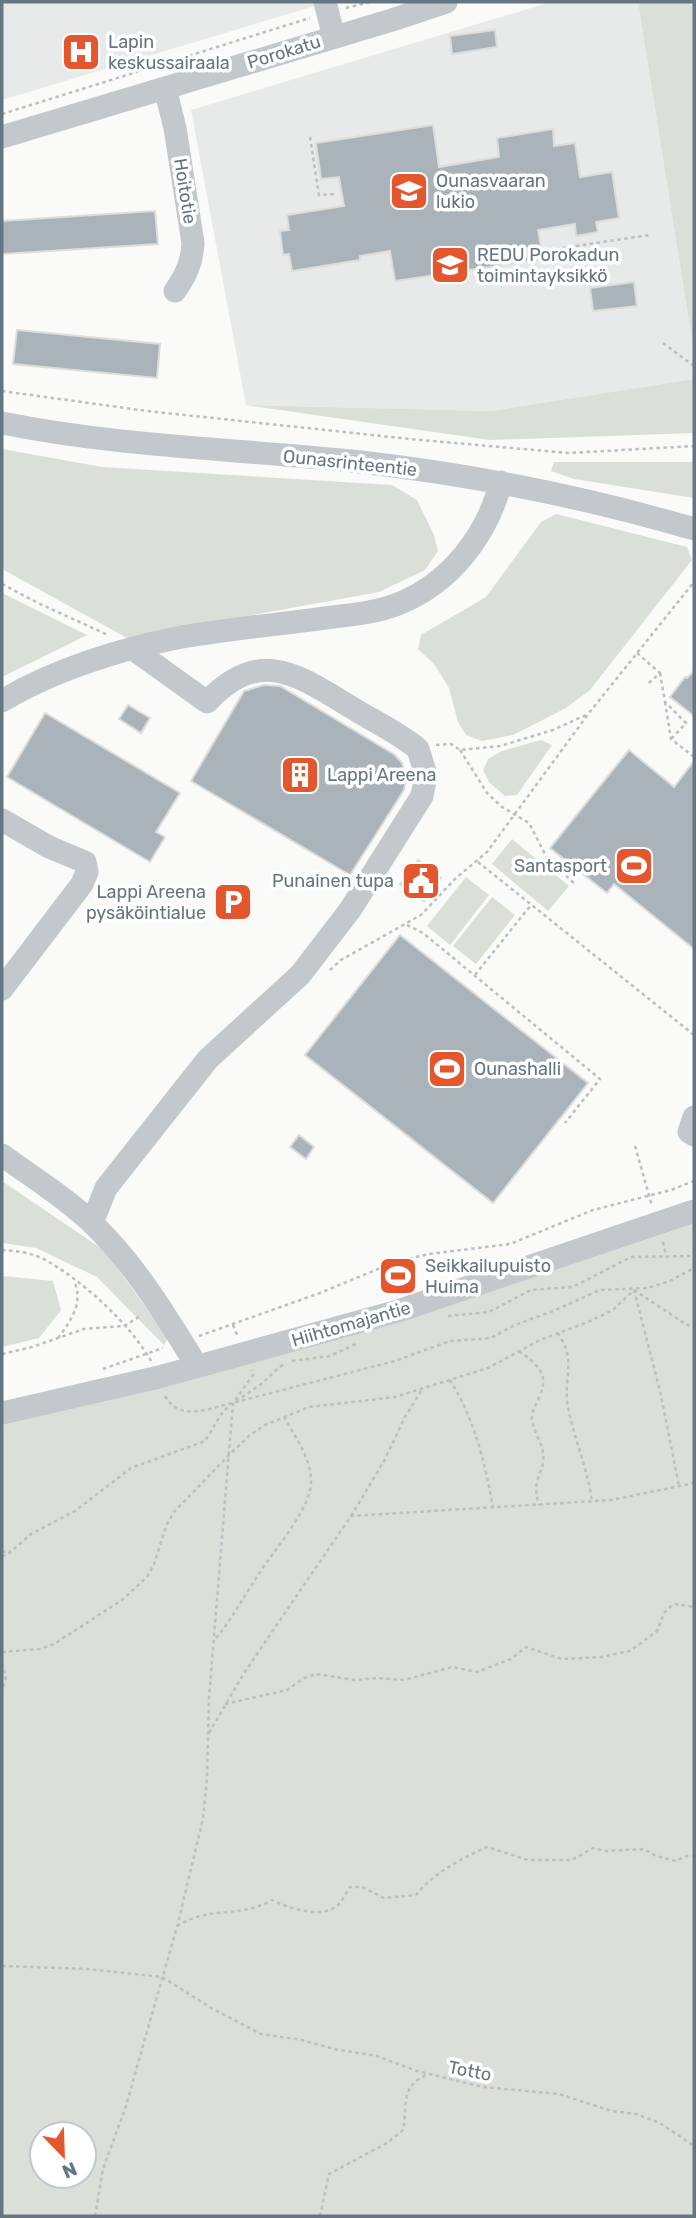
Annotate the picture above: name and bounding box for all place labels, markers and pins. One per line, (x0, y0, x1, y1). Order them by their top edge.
hospital icon: Lapin keskussairaala (60, 31, 102, 73)
place label: Lapin keskussairaala (108, 31, 230, 74)
school or university icon: Ounasvaaran lukio (388, 170, 430, 212)
place label: Ounasvaaran lukio (436, 170, 546, 213)
school or university icon: REDU Porokadun toimintayksikkö (429, 244, 471, 286)
place label: REDU Porokadun toimintayksikkö (477, 244, 619, 287)
building icon: Lappi Areena (279, 754, 321, 796)
place label: Lappi Areena (327, 764, 437, 786)
sports icon: Santasport (613, 845, 655, 887)
place label: Santasport (514, 855, 607, 877)
public building icon: Punainen tupa (400, 860, 442, 902)
place label: Punainen tupa (272, 870, 394, 892)
place label: Lappi Areena pysäköintialue (86, 881, 206, 924)
parking icon: Lappi Areena pysäköintialue (212, 881, 254, 923)
sports icon: Ounashalli (426, 1048, 468, 1090)
place label: Ounashalli (474, 1058, 561, 1080)
sports icon: Seikkailupuisto Huima (377, 1255, 419, 1297)
place label: Seikkailupuisto Huima (425, 1255, 551, 1298)

